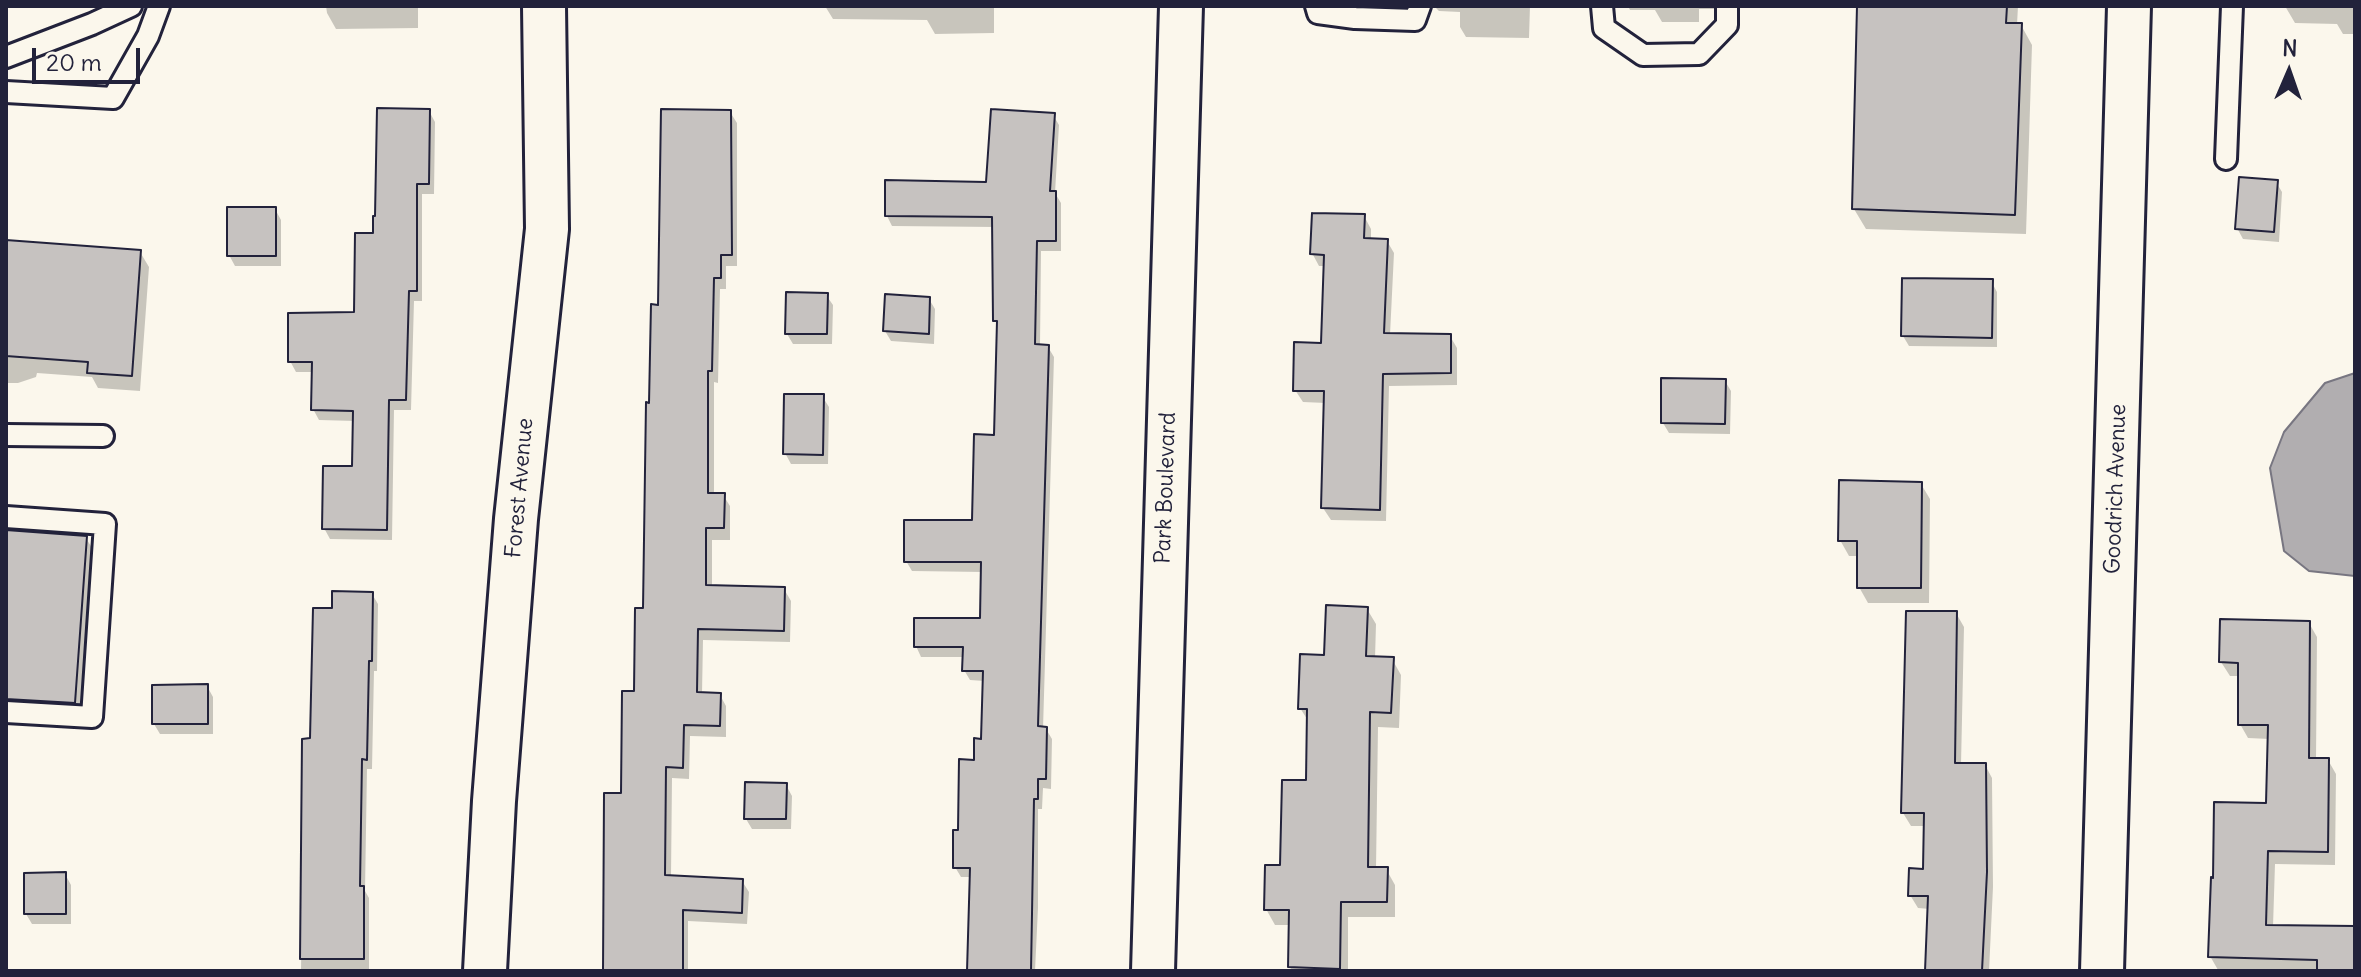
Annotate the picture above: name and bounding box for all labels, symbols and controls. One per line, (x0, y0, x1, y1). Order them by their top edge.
scale bar (36, 32, 144, 82)
north arrow (2249, 32, 2329, 112)
text: N (2282, 34, 2298, 62)
text: 20 m (46, 47, 102, 77)
street label: Goodrich Avenue (2100, 403, 2132, 575)
street label: Park Boulevard (1150, 412, 1182, 564)
street label: Forest Avenue (501, 417, 539, 559)

